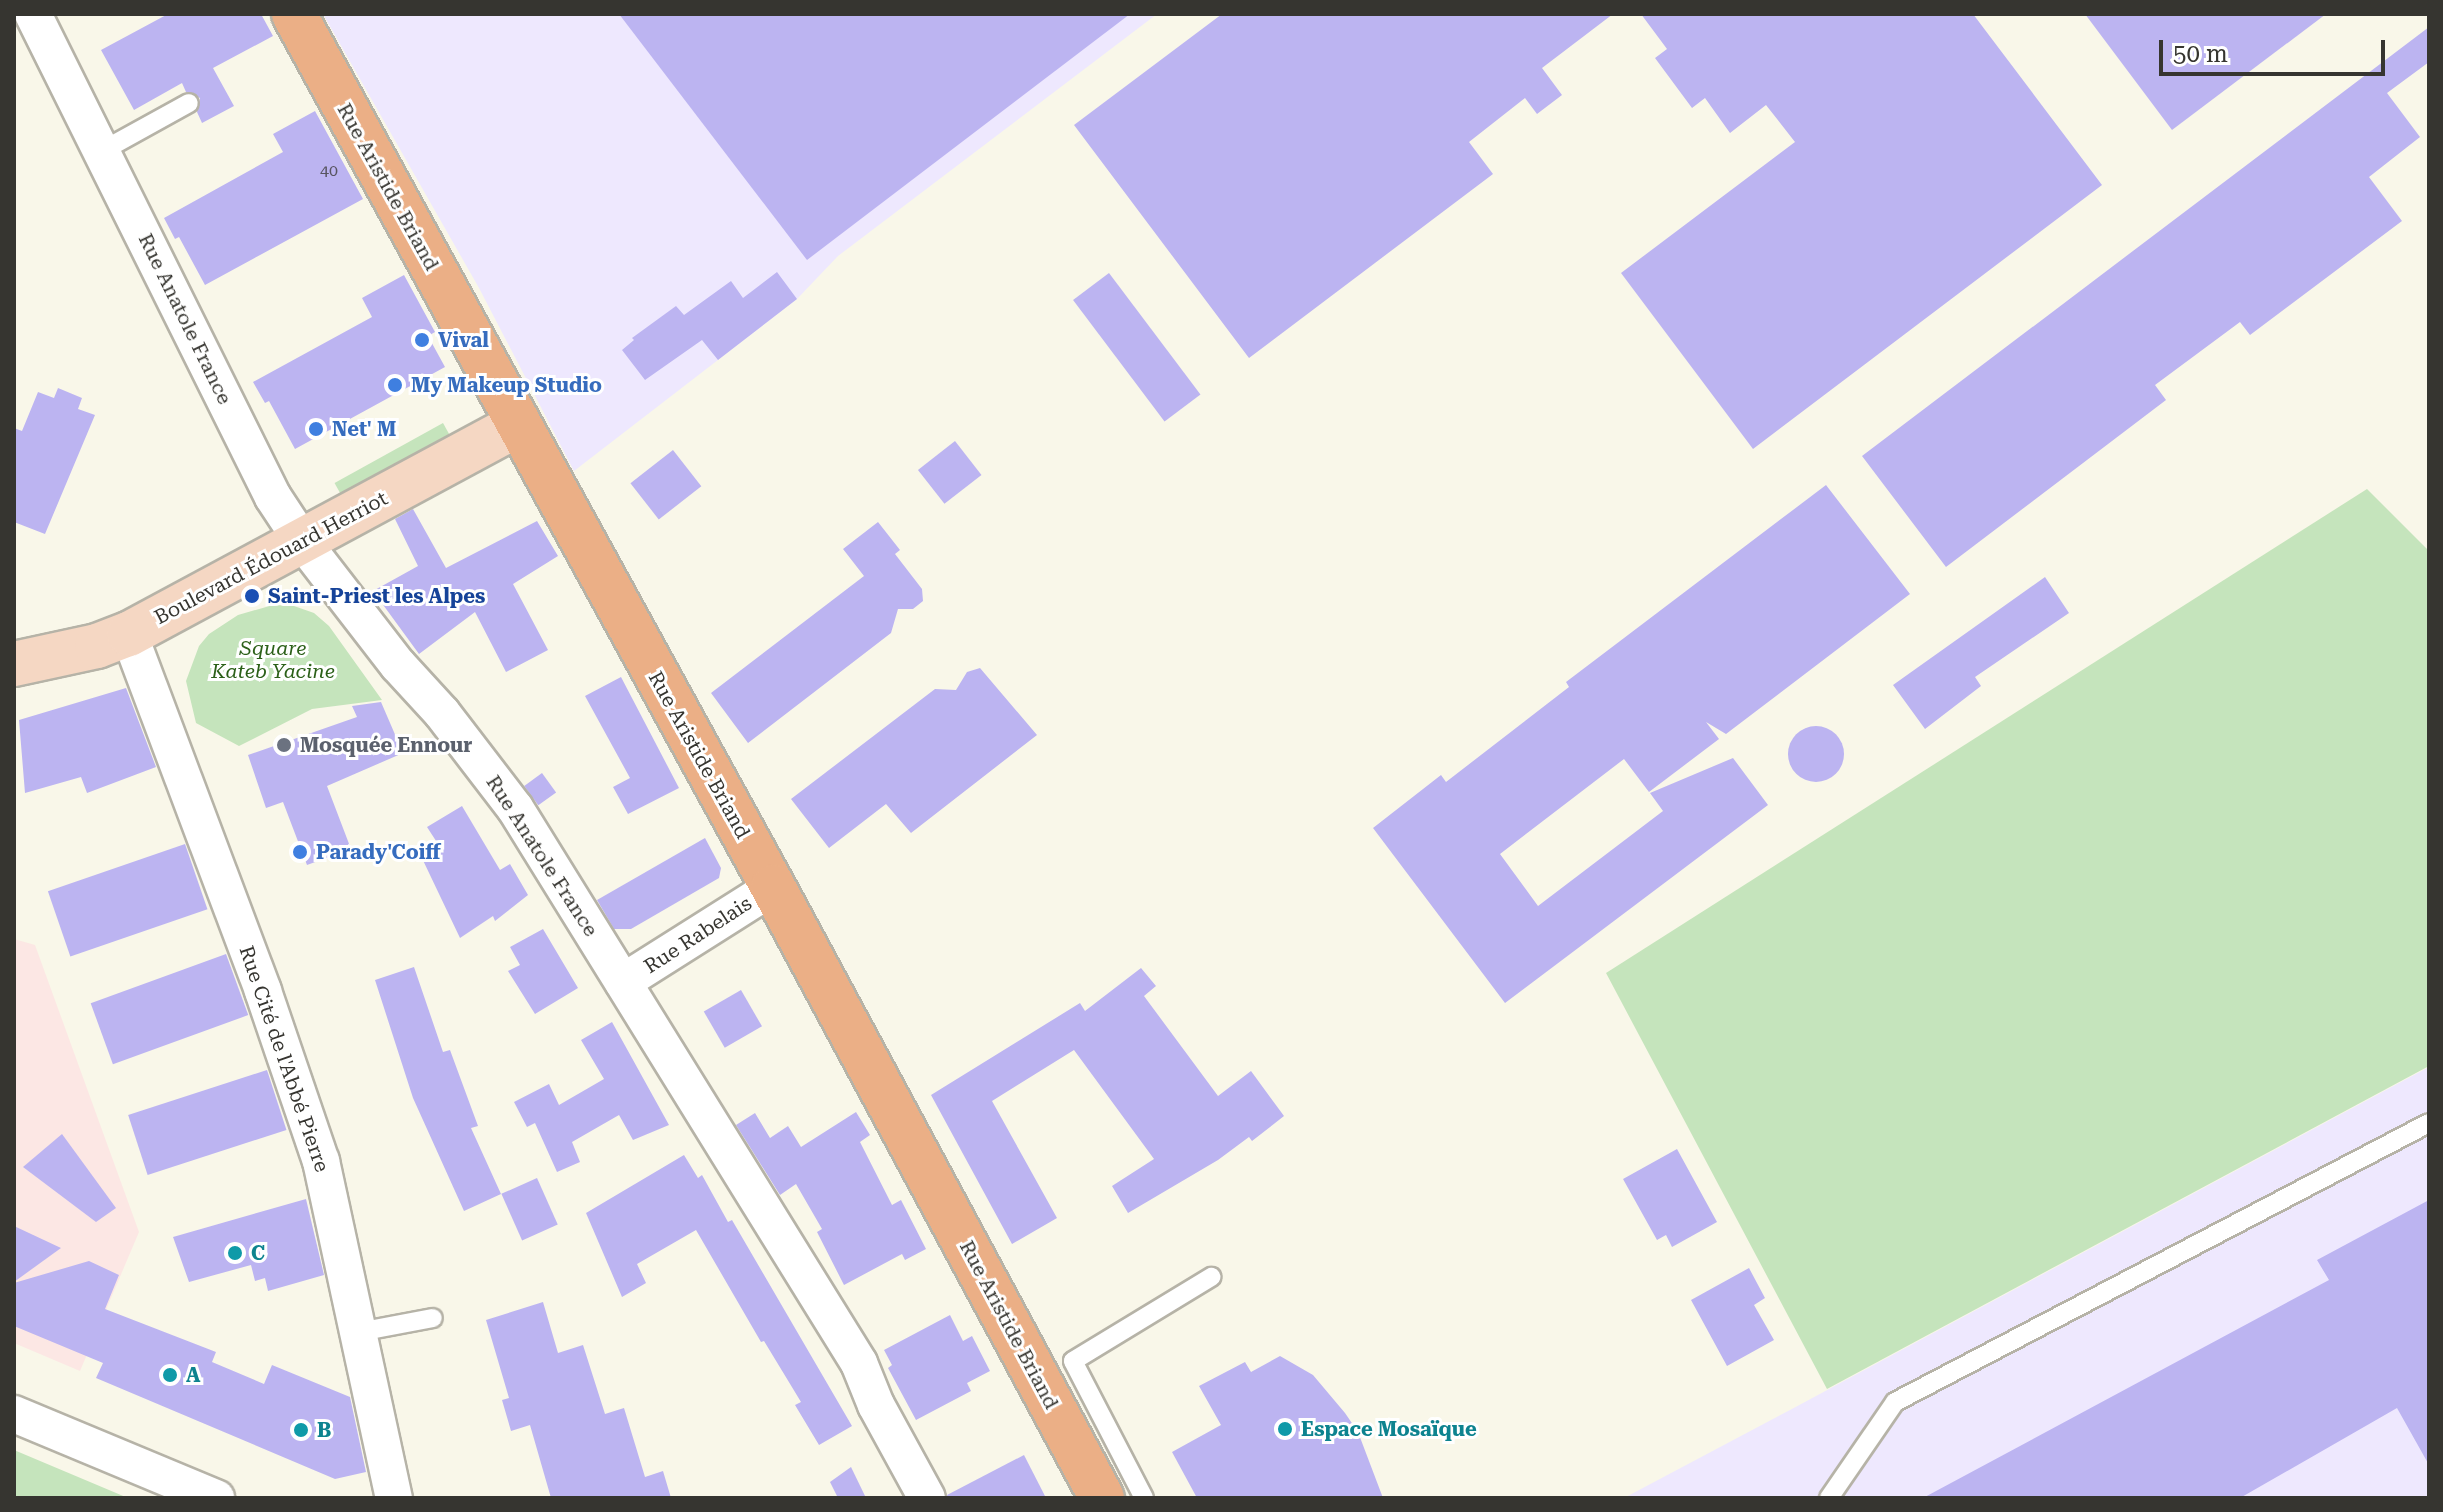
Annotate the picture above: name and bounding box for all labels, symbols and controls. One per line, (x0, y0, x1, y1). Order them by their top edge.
scale bar (2163, 24, 2389, 74)
text: 50 m (2173, 40, 2228, 68)
street label: Rue Aristide Briand (332, 99, 444, 275)
house number: 40 (320, 161, 338, 181)
street label: Rue Anatole France (133, 230, 237, 408)
place label: Vival (438, 328, 489, 352)
marker: Vival (413, 331, 431, 349)
place label: My Makeup Studio (411, 373, 602, 397)
marker: My Makeup Studio (386, 376, 404, 394)
place label: Net' M (332, 417, 396, 441)
marker: Net' M (307, 420, 325, 438)
street label: Boulevard Édouard Herriot (150, 486, 392, 630)
place label: Saint-Priest les Alpes (268, 584, 485, 608)
marker: Saint-Priest les Alpes (243, 587, 261, 605)
park label: Square Kateb Yacine (211, 636, 335, 683)
street label: Rue Aristide Briand (643, 667, 755, 843)
place label: Mosquée Ennour (300, 733, 472, 757)
marker: Mosquée Ennour (275, 736, 293, 754)
street label: Rue Anatole France (481, 771, 603, 941)
place label: Parady'Coiff (316, 840, 441, 864)
marker: Parady'Coiff (291, 843, 309, 861)
street label: Rue Rabelais (640, 891, 756, 979)
street label: Rue Cité de l'Abbé Pierre (234, 943, 334, 1175)
street label: Rue Aristide Briand (954, 1237, 1064, 1413)
place label: C (251, 1241, 265, 1265)
marker: C (226, 1244, 244, 1262)
place label: A (186, 1363, 200, 1387)
marker: A (161, 1366, 179, 1384)
place label: Espace Mosaïque (1301, 1417, 1477, 1441)
place label: B (317, 1418, 331, 1442)
marker: Espace Mosaïque (1276, 1420, 1294, 1438)
marker: B (292, 1421, 310, 1439)

